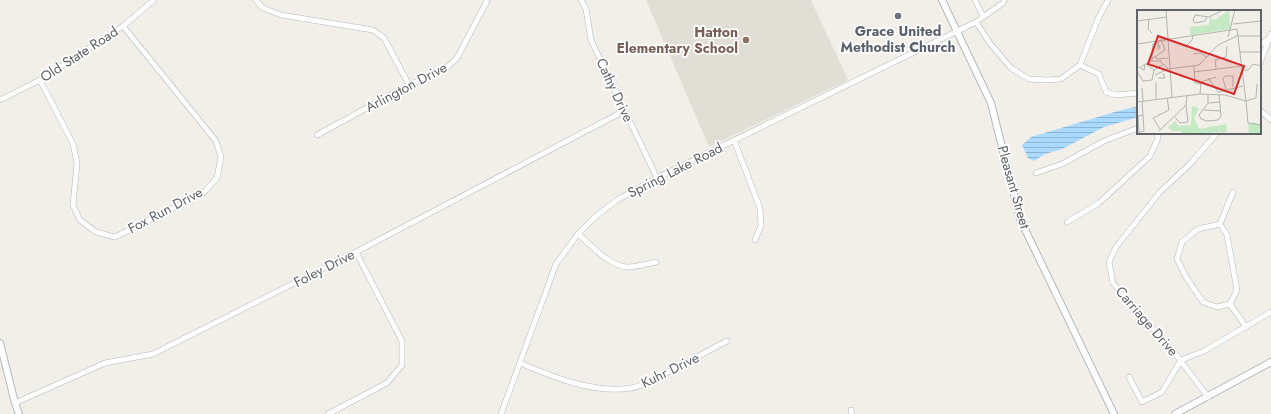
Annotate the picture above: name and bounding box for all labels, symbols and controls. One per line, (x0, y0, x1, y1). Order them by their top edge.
inset map (1137, 10, 1261, 134)
marker: Grace United Methodist Church (893, 11, 903, 21)
street label: Old State Road (36, 21, 122, 87)
place label: Grace United Methodist Church (841, 21, 956, 57)
place label: Hatton Elementary School (617, 22, 738, 58)
marker: Hatton Elementary School (741, 35, 751, 45)
street label: Cathy Drive (591, 55, 639, 125)
street label: Arlington Drive (362, 57, 450, 117)
street label: Spring Lake Road (624, 137, 726, 203)
street label: Pleasant Street (993, 143, 1036, 231)
street label: Fox Run Drive (124, 182, 206, 238)
street label: Foley Drive (290, 244, 358, 292)
street label: Carriage Drive (1111, 282, 1183, 360)
street label: Kuhr Drive (638, 347, 702, 393)

